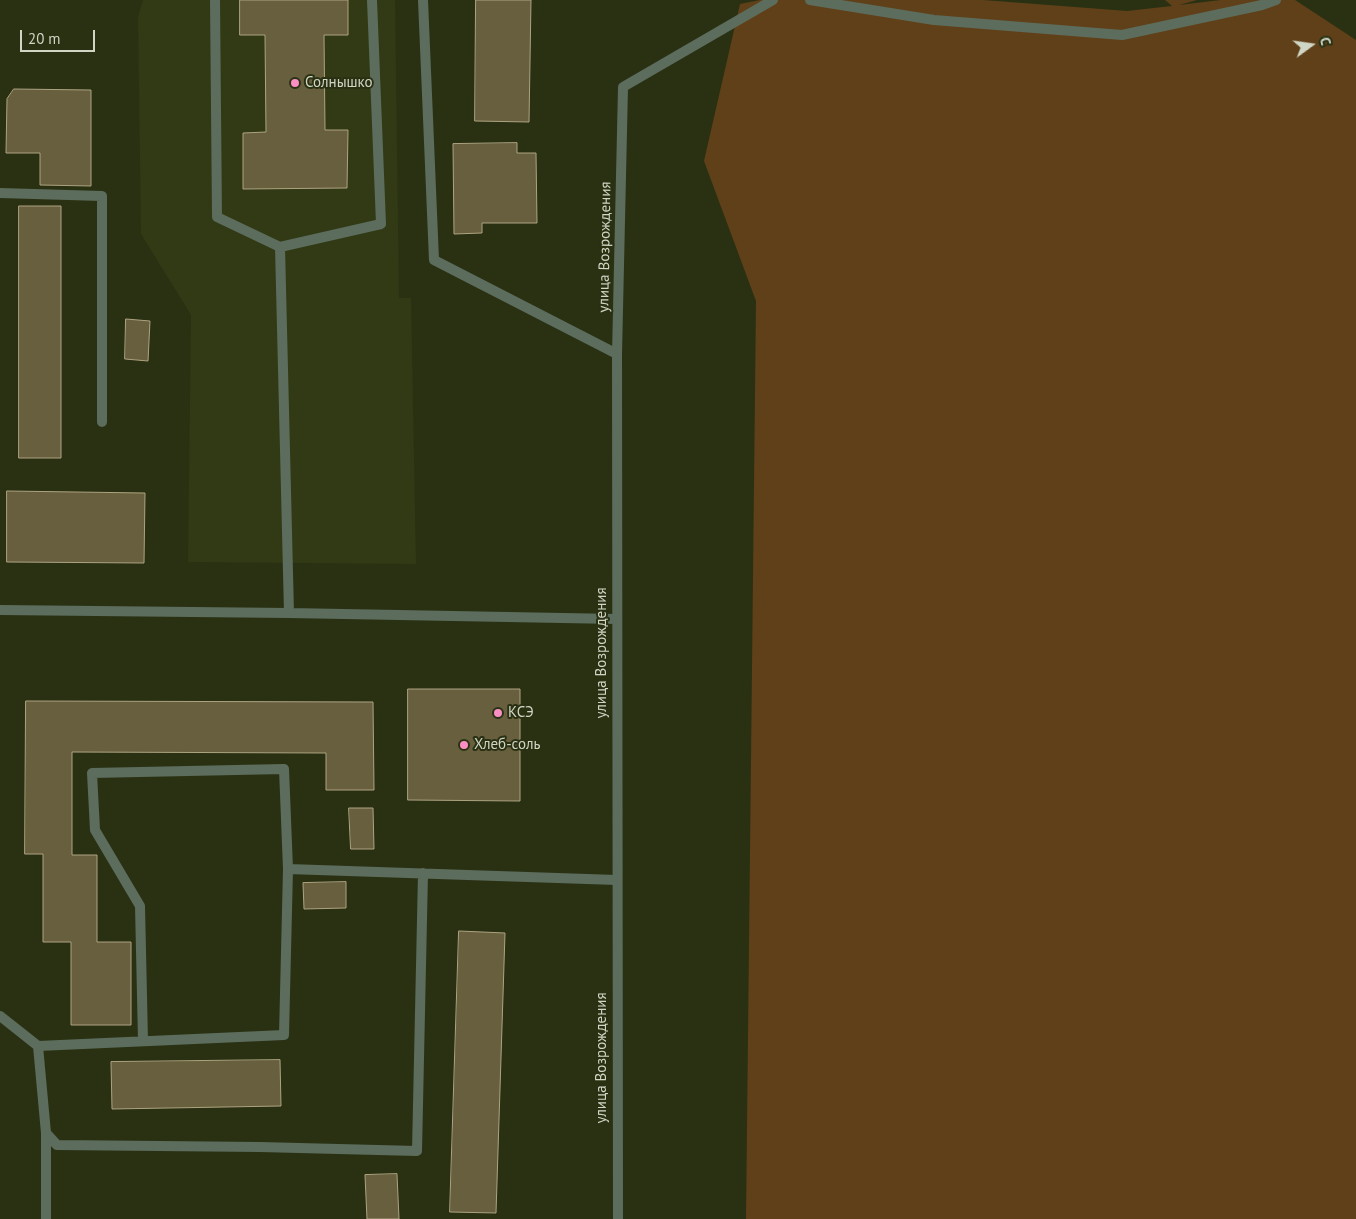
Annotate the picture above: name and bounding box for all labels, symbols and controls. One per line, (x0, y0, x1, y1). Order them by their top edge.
scale bar (22, 20, 98, 52)
north arrow (1286, 20, 1336, 70)
text: 20 m (28, 29, 61, 48)
text: С (1316, 35, 1335, 47)
place label: Солнышко (305, 74, 373, 92)
marker: Солнышко (289, 77, 301, 89)
street label: улица Возрождения (595, 181, 615, 313)
street label: улица Возрождения (593, 587, 611, 719)
place label: КСЭ (508, 704, 534, 722)
marker: КСЭ (492, 707, 504, 719)
place label: Хлеб-соль (474, 736, 540, 754)
marker: Хлеб-соль (458, 739, 470, 751)
street label: улица Возрождения (593, 992, 611, 1124)

